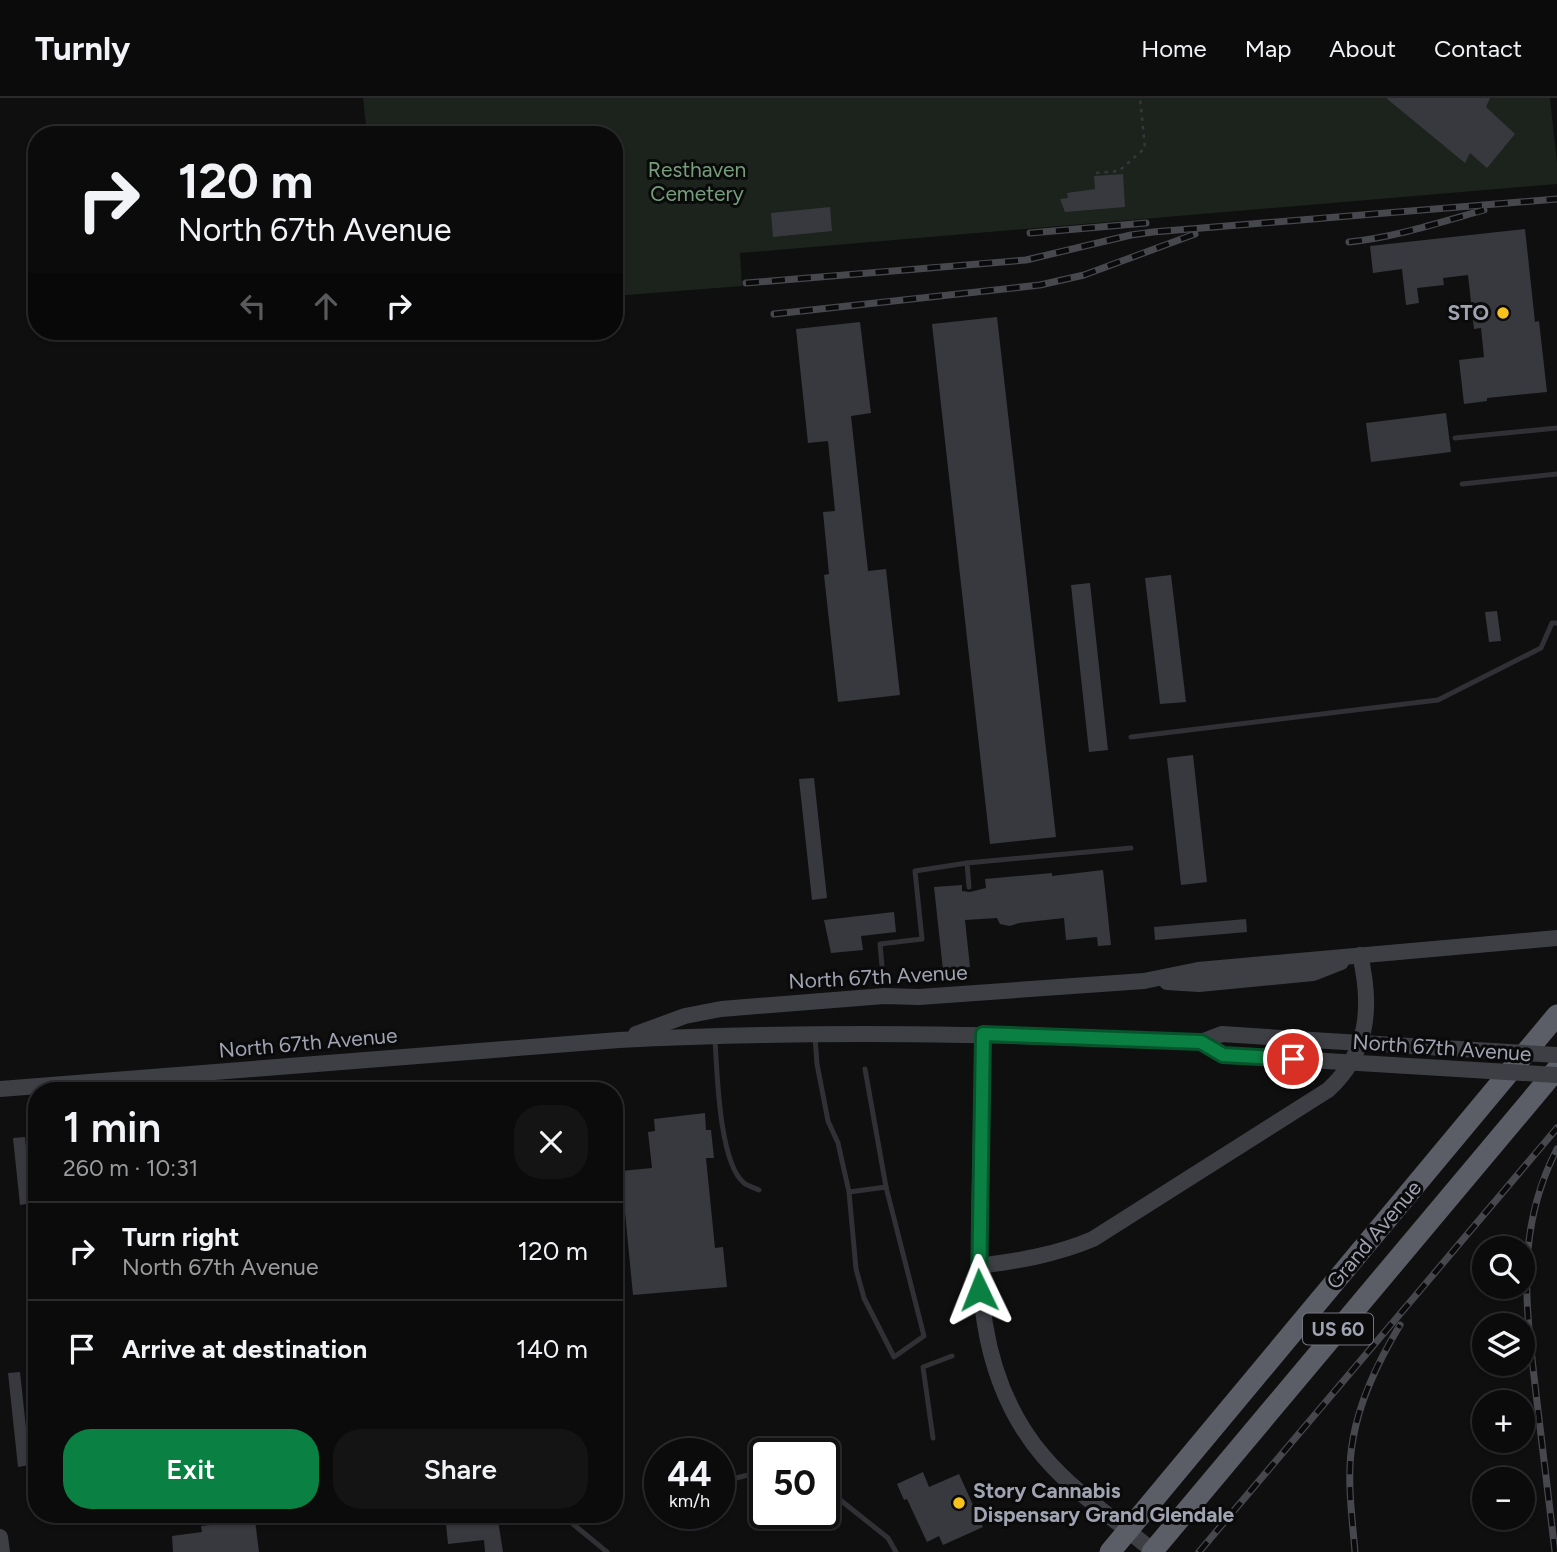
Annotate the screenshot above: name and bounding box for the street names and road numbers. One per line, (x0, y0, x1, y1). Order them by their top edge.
street label: North 67th Avenue (788, 959, 968, 994)
street label: North 67th Avenue (218, 1022, 398, 1063)
street label: North 67th Avenue (1352, 1029, 1532, 1066)
street label: Grand Avenue (1321, 1175, 1426, 1294)
road number: US 60 (1303, 1314, 1373, 1344)

